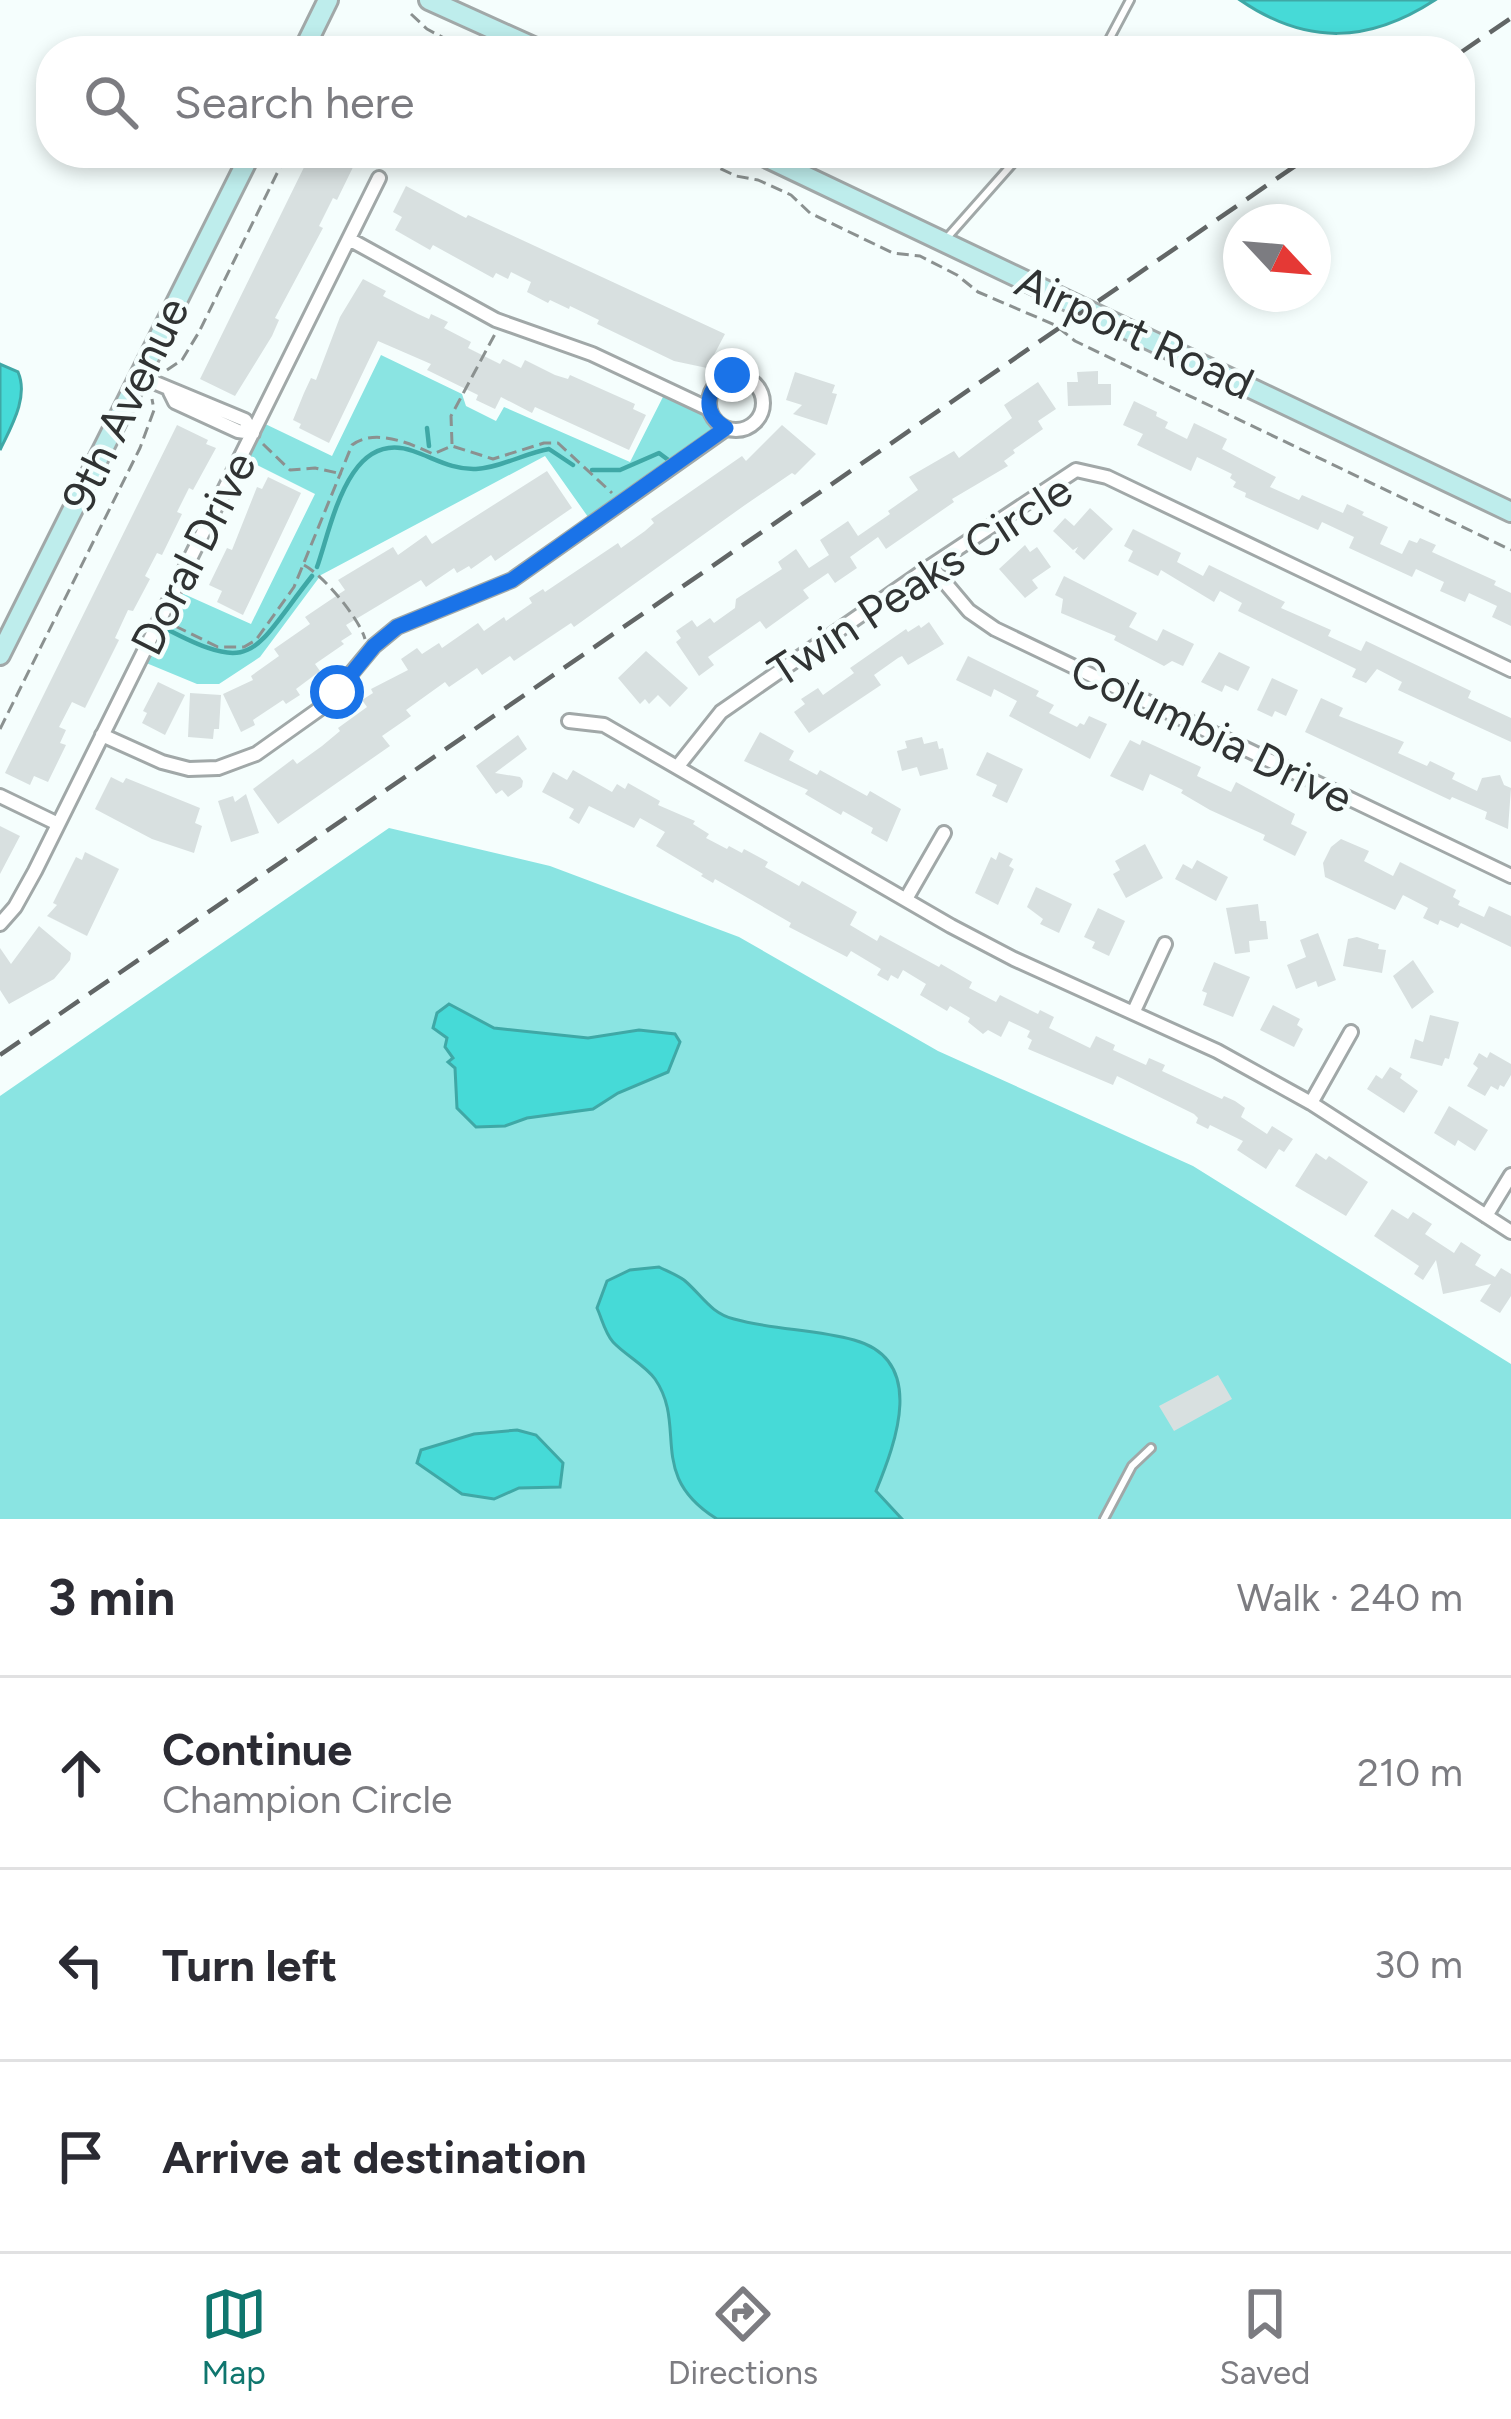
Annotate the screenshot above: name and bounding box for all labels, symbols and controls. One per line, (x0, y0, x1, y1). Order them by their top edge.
search box (36, 36, 1475, 168)
icon: search (78, 69, 144, 135)
text: Search here (174, 75, 414, 129)
north arrow (1223, 204, 1331, 312)
street label: Airport Road (1008, 253, 1262, 411)
street label: 9th Avenue (50, 288, 200, 520)
route end (705, 348, 759, 402)
street label: Doral Drive (119, 443, 267, 663)
street label: Twin Peaks Circle (758, 462, 1082, 698)
street label: Columbia Drive (1062, 641, 1362, 825)
route start (310, 665, 364, 719)
text: 3 min (48, 1567, 175, 1628)
text: Walk · 240 m (1237, 1574, 1463, 1621)
text: Continue (162, 1722, 352, 1776)
icon: ahead (48, 1740, 114, 1806)
text: 210 m (1357, 1749, 1463, 1796)
text: Champion Circle (162, 1776, 452, 1823)
icon: left (48, 1932, 114, 1998)
text: Turn left (162, 1938, 337, 1992)
text: 30 m (1374, 1941, 1463, 1988)
icon: arrive (48, 2124, 114, 2190)
text: Arrive at destination (162, 2130, 586, 2184)
tab: Map (201, 2281, 267, 2392)
tab: Directions (668, 2281, 818, 2392)
tab: Saved (1219, 2281, 1310, 2392)

